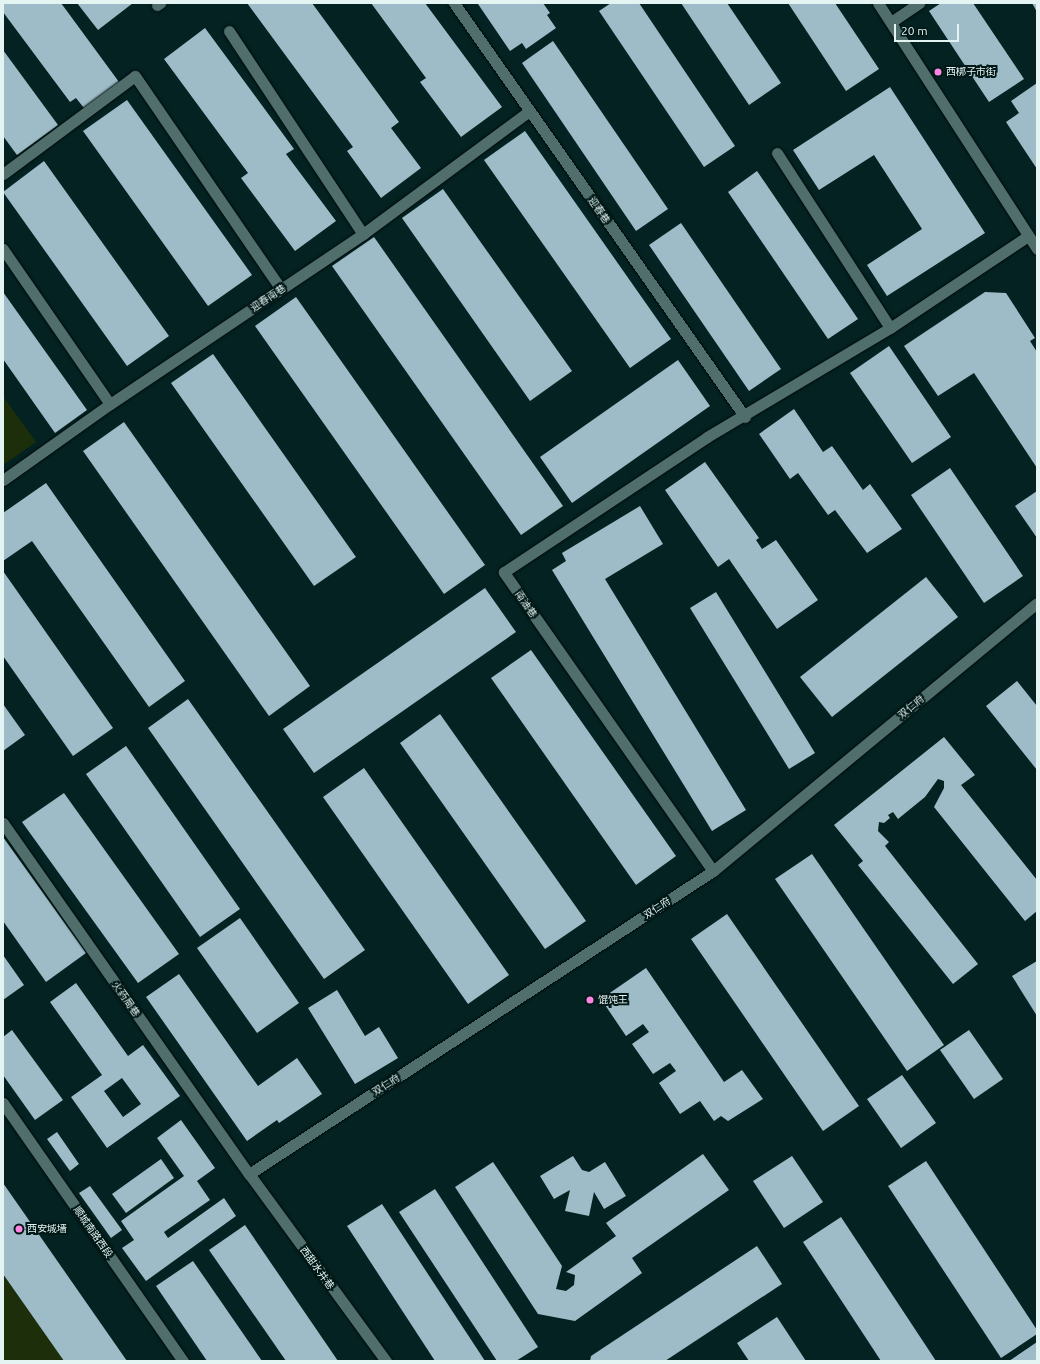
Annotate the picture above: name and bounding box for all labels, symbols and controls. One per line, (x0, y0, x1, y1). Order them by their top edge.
scale bar (896, 16, 961, 42)
text: 20 m (901, 24, 928, 37)
place label: 西梆子市街 (946, 66, 996, 78)
marker: 西梆子市街 (933, 67, 943, 77)
street label: 迎春巷 (585, 194, 613, 226)
street label: 迎春南巷 (248, 282, 288, 314)
street label: 南油巷 (512, 588, 540, 620)
street label: 双仁府 (896, 693, 926, 721)
street label: 双仁府 (641, 895, 673, 921)
street label: 火药局巷 (110, 979, 142, 1019)
place label: 馄饨王 (598, 994, 628, 1006)
marker: 馄饨王 (585, 995, 595, 1005)
street label: 双仁府 (370, 1072, 402, 1098)
street label: 顺城南路西段 (71, 1204, 115, 1260)
place label: 西安城墙 (27, 1223, 67, 1235)
marker: 西安城墙 (14, 1224, 24, 1234)
street label: 西甜水井巷 (297, 1244, 337, 1292)

